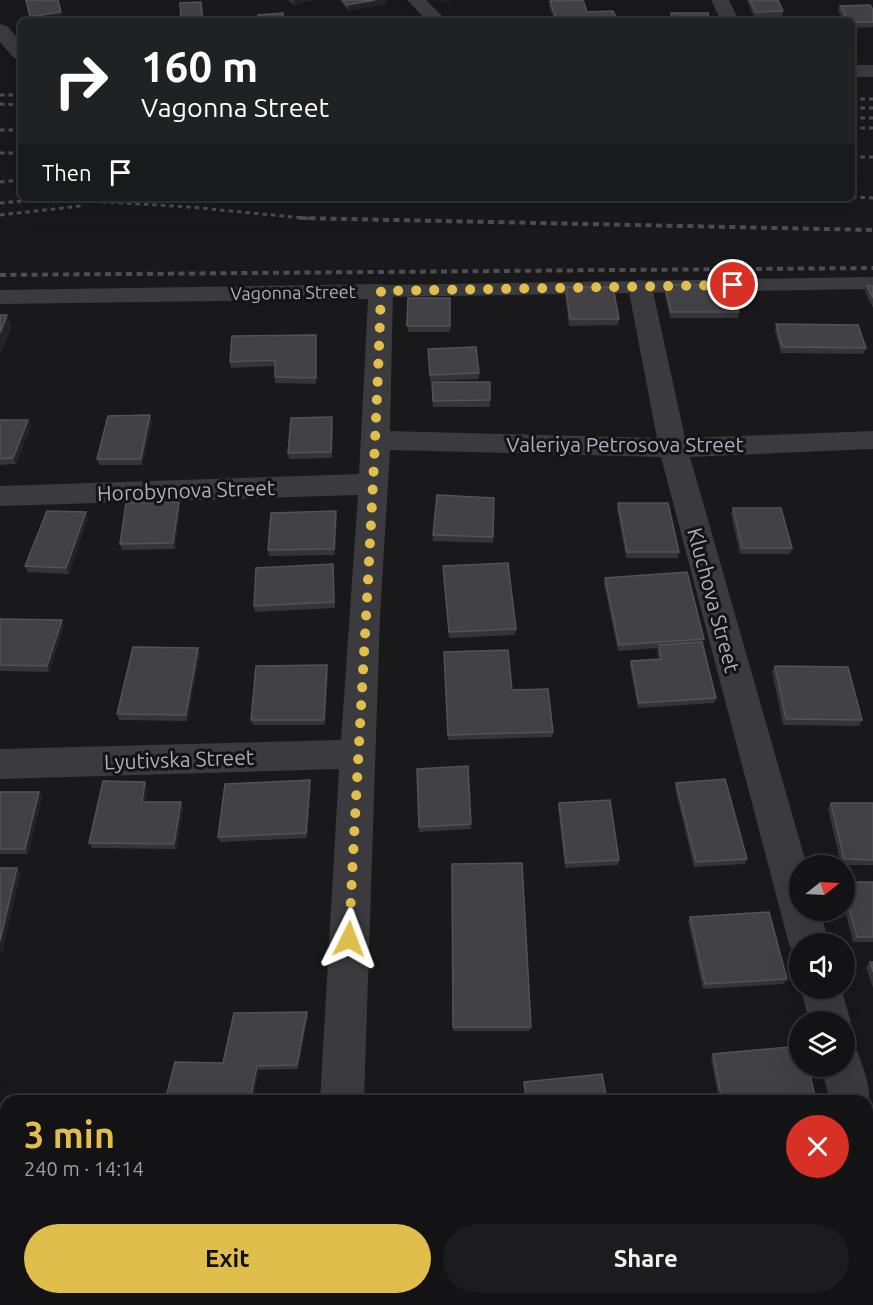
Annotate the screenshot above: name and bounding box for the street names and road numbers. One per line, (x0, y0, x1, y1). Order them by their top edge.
street label: Vagonna Street (230, 281, 356, 303)
street label: Valeriya Petrosova Street (506, 432, 744, 456)
street label: Horobynova Street (97, 475, 275, 505)
street label: Kluchova Street (683, 525, 745, 675)
street label: Lyutivska Street (104, 744, 254, 774)

